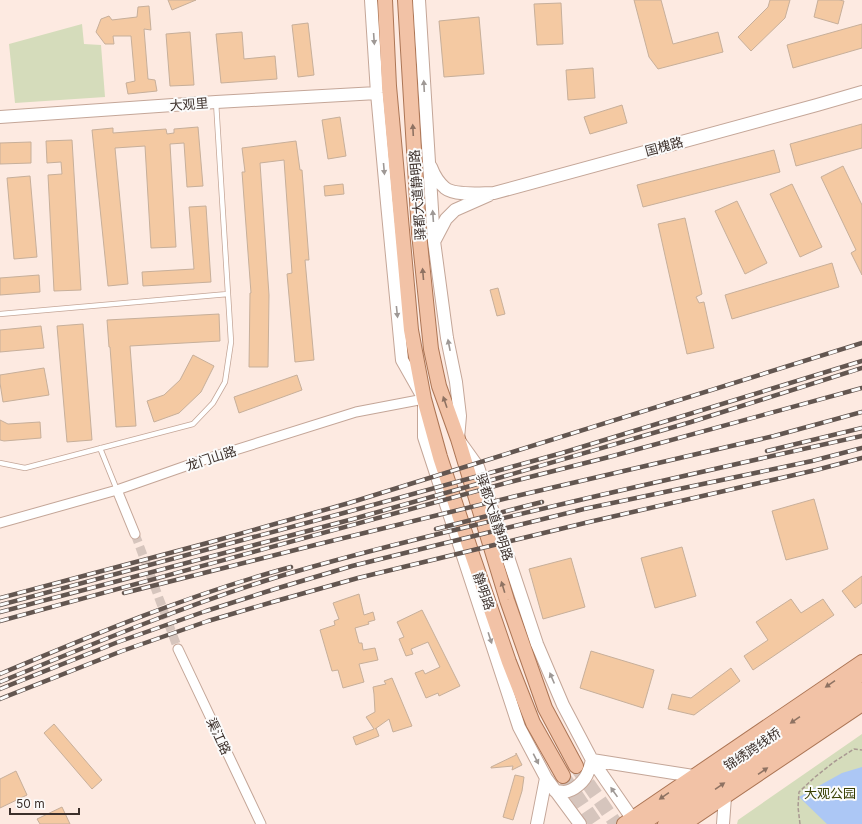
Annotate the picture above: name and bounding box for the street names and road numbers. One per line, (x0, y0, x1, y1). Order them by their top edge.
street label: 大观里 (169, 95, 209, 113)
street label: 国槐路 (643, 133, 685, 159)
street label: 驿都大道静明路 (406, 149, 428, 241)
street label: 龙门山路 (184, 442, 238, 474)
street label: 驿都大道静明路 (473, 471, 517, 563)
street label: 静明路 (470, 570, 498, 612)
street label: 渠江路 (204, 715, 234, 757)
street label: 锦绣跨线桥 (721, 724, 783, 774)

